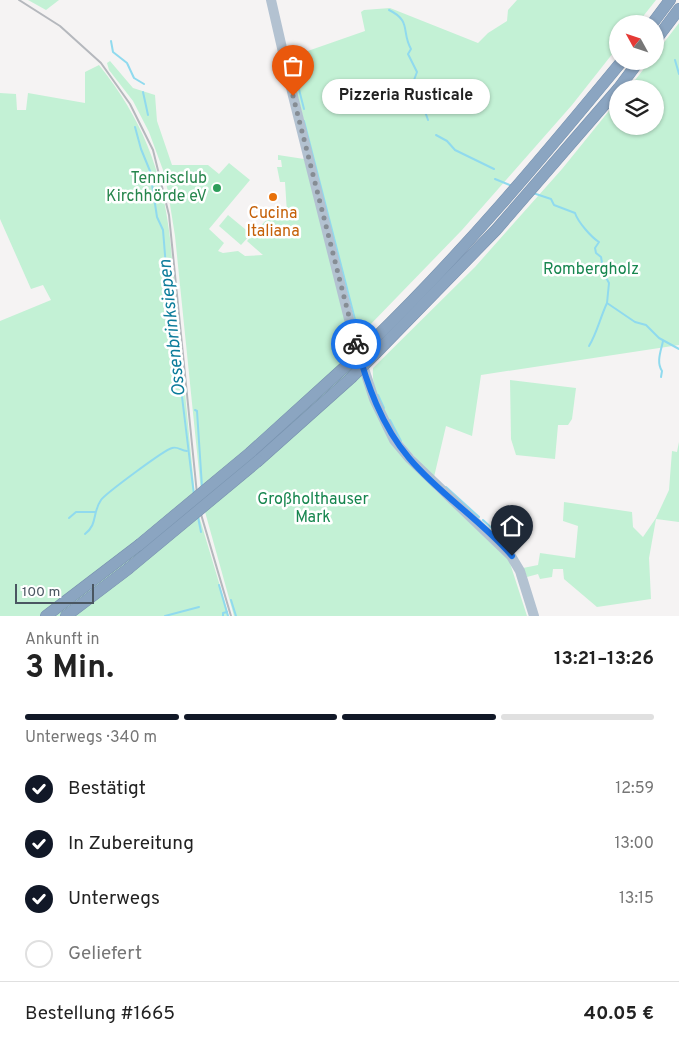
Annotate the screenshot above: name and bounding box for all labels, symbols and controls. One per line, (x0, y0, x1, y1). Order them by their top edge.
north arrow (609, 15, 664, 70)
map controls (609, 15, 664, 135)
pin (272, 45, 314, 96)
icon: bag (279, 52, 307, 80)
callout: Pizzeria Rusticale (323, 78, 490, 114)
button: layers (609, 80, 664, 135)
text: Pizzeria Rusticale (339, 86, 473, 106)
place label: Tennisclub Kirchhörde eV (106, 169, 207, 207)
marker: Tennisclub Kirchhörde eV (211, 182, 223, 194)
marker: Cucina Italiana (267, 191, 279, 203)
place label: Cucina Italiana (246, 204, 300, 242)
water label: Ossenbrinksiepen (154, 258, 192, 398)
park label: Rombergholz (543, 260, 639, 280)
courier (331, 319, 381, 369)
icon: bike (342, 330, 370, 358)
park label: Großholthauser Mark (257, 490, 369, 528)
pin (491, 505, 533, 556)
icon: home (498, 512, 526, 540)
scale bar (15, 581, 94, 604)
text: 100 m (22, 584, 60, 601)
text: Ankunft in (25, 630, 100, 650)
text: 13:21–13:26 (554, 647, 654, 671)
text: 3 Min. (25, 649, 114, 689)
text: Unterwegs · 340 m (25, 728, 157, 748)
icon: check (25, 775, 53, 803)
text: Bestätigt (68, 777, 146, 801)
text: 12:59 (615, 779, 654, 799)
icon: check (25, 830, 53, 858)
text: In Zubereitung (68, 832, 194, 856)
text: 13:00 (614, 834, 654, 854)
icon: check (25, 885, 53, 913)
text: Unterwegs (68, 887, 160, 911)
text: 13:15 (619, 889, 654, 909)
text: Geliefert (68, 942, 142, 966)
text: Bestellung #1665 (25, 1002, 175, 1026)
text: 40.05 € (584, 1002, 654, 1026)

